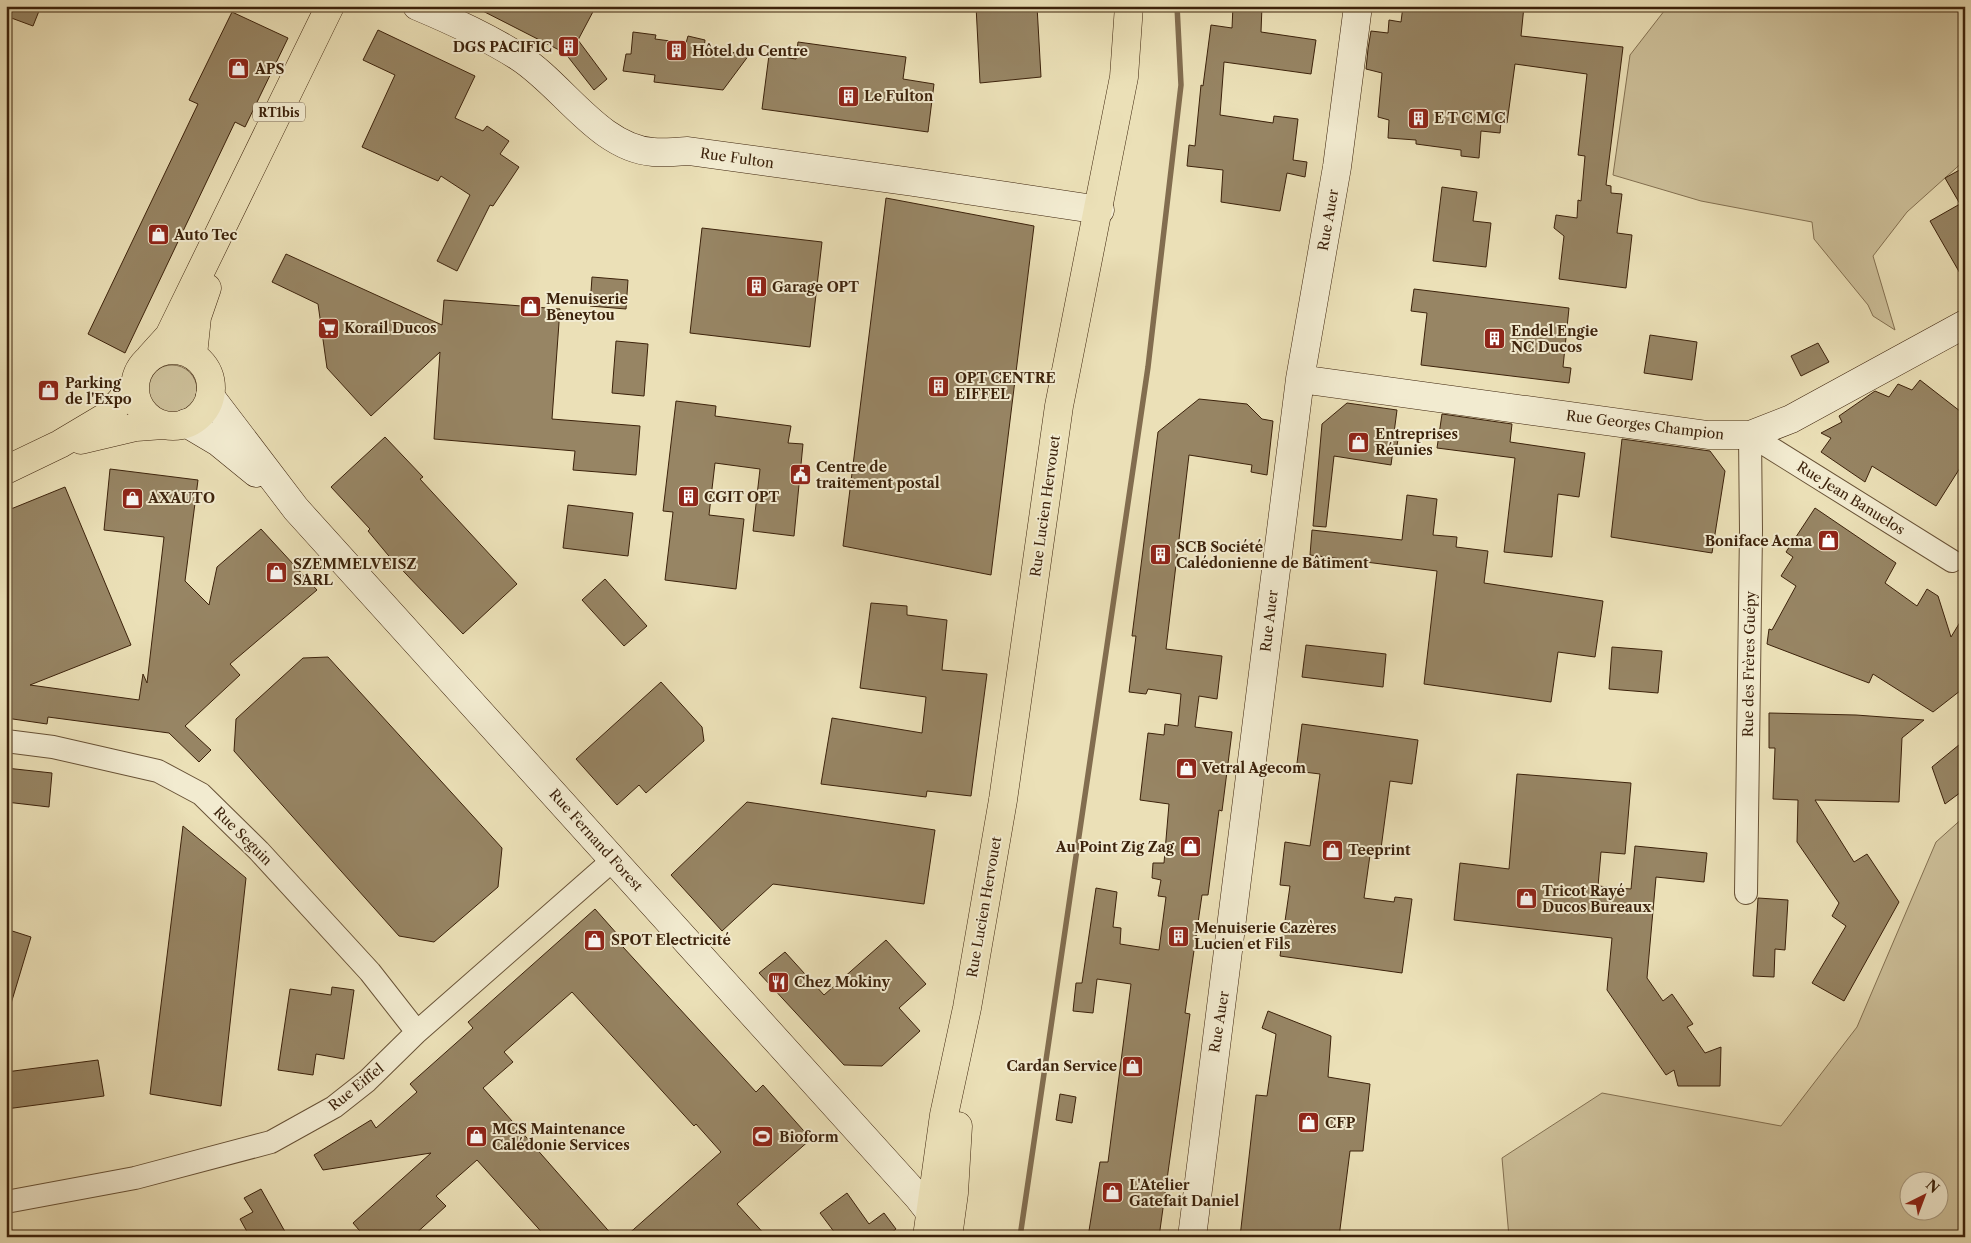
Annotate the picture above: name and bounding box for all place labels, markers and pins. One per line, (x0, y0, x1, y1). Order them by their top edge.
building icon: DGS PACIFIC (556, 35, 580, 59)
place label: DGS PACIFIC (453, 38, 552, 56)
building icon: Hôtel du Centre (664, 39, 688, 63)
place label: Hôtel du Centre (692, 42, 808, 60)
shop icon: APS (227, 57, 251, 81)
place label: APS (254, 60, 284, 78)
building icon: Le Fulton (836, 84, 860, 108)
place label: Le Fulton (864, 87, 934, 105)
building icon: E T C M C (1406, 106, 1430, 130)
place label: E T C M C (1434, 109, 1506, 127)
shop icon: Auto Tec (146, 223, 170, 247)
place label: Auto Tec (173, 226, 237, 244)
building icon: Garage OPT (744, 275, 768, 299)
place label: Garage OPT (772, 278, 859, 296)
place label: Menuiserie Beneytou (546, 290, 628, 324)
shop icon: Menuiserie Beneytou (518, 295, 542, 319)
supermarket icon: Korail Ducos (316, 316, 340, 340)
place label: Korail Ducos (344, 319, 437, 337)
place label: Endel Engie NC Ducos (1511, 322, 1598, 356)
building icon: Endel Engie NC Ducos (1483, 327, 1507, 351)
place label: OPT CENTRE EIFFEL (955, 369, 1056, 403)
place label: Parking de l'Expo (65, 374, 132, 408)
building icon: OPT CENTRE EIFFEL (927, 374, 951, 398)
shop icon: Parking de l'Expo (37, 379, 61, 403)
place label: Entreprises Réunies (1375, 425, 1458, 459)
shop icon: Entreprises Réunies (1347, 430, 1371, 454)
place label: Centre de traitement postal (816, 458, 940, 492)
public building icon: Centre de traitement postal (788, 463, 812, 487)
building icon: CGIT OPT (676, 485, 700, 509)
shop icon: AXAUTO (120, 486, 144, 510)
place label: CGIT OPT (704, 488, 779, 506)
place label: AXAUTO (147, 489, 215, 507)
shop icon: Boniface Acma (1816, 529, 1840, 553)
place label: Boniface Acma (1705, 532, 1813, 550)
place label: SCB Société Calédonienne de Bâtiment (1176, 538, 1369, 572)
building icon: SCB Société Calédonienne de Bâtiment (1148, 543, 1172, 567)
place label: SZEMMELVEISZ SARL (293, 555, 417, 589)
shop icon: SZEMMELVEISZ SARL (265, 560, 289, 584)
shop icon: Vetral Agecom (1174, 756, 1198, 780)
place label: Vetral Agecom (1201, 759, 1306, 777)
shop icon: Au Point Zig Zag (1178, 835, 1202, 859)
place label: Au Point Zig Zag (1055, 838, 1175, 856)
shop icon: Teeprint (1320, 838, 1344, 862)
place label: Teeprint (1348, 841, 1411, 859)
place label: Tricot Rayé Ducos Bureaux (1542, 882, 1652, 916)
shop icon: Tricot Rayé Ducos Bureaux (1514, 887, 1538, 911)
place label: Menuiserie Cazères Lucien et Fils (1194, 919, 1337, 953)
building icon: Menuiserie Cazères Lucien et Fils (1166, 924, 1190, 948)
shop icon: SPOT Electricité (583, 928, 607, 952)
place label: SPOT Electricité (611, 931, 731, 949)
restaurant icon: Chez Mokiny (766, 970, 790, 994)
place label: Chez Mokiny (794, 973, 891, 991)
shop icon: Cardan Service (1121, 1054, 1145, 1078)
place label: Cardan Service (1007, 1057, 1117, 1075)
shop icon: CFP (1297, 1111, 1321, 1135)
place label: CFP (1325, 1114, 1356, 1132)
place label: MCS Maintenance Calédonie Services (492, 1120, 630, 1154)
shop icon: MCS Maintenance Calédonie Services (464, 1125, 488, 1149)
sports icon: Bioform (751, 1125, 775, 1149)
place label: Bioform (779, 1128, 839, 1146)
place label: L'Atelier Gatefait Daniel (1129, 1176, 1239, 1210)
shop icon: L'Atelier Gatefait Daniel (1101, 1181, 1125, 1205)

